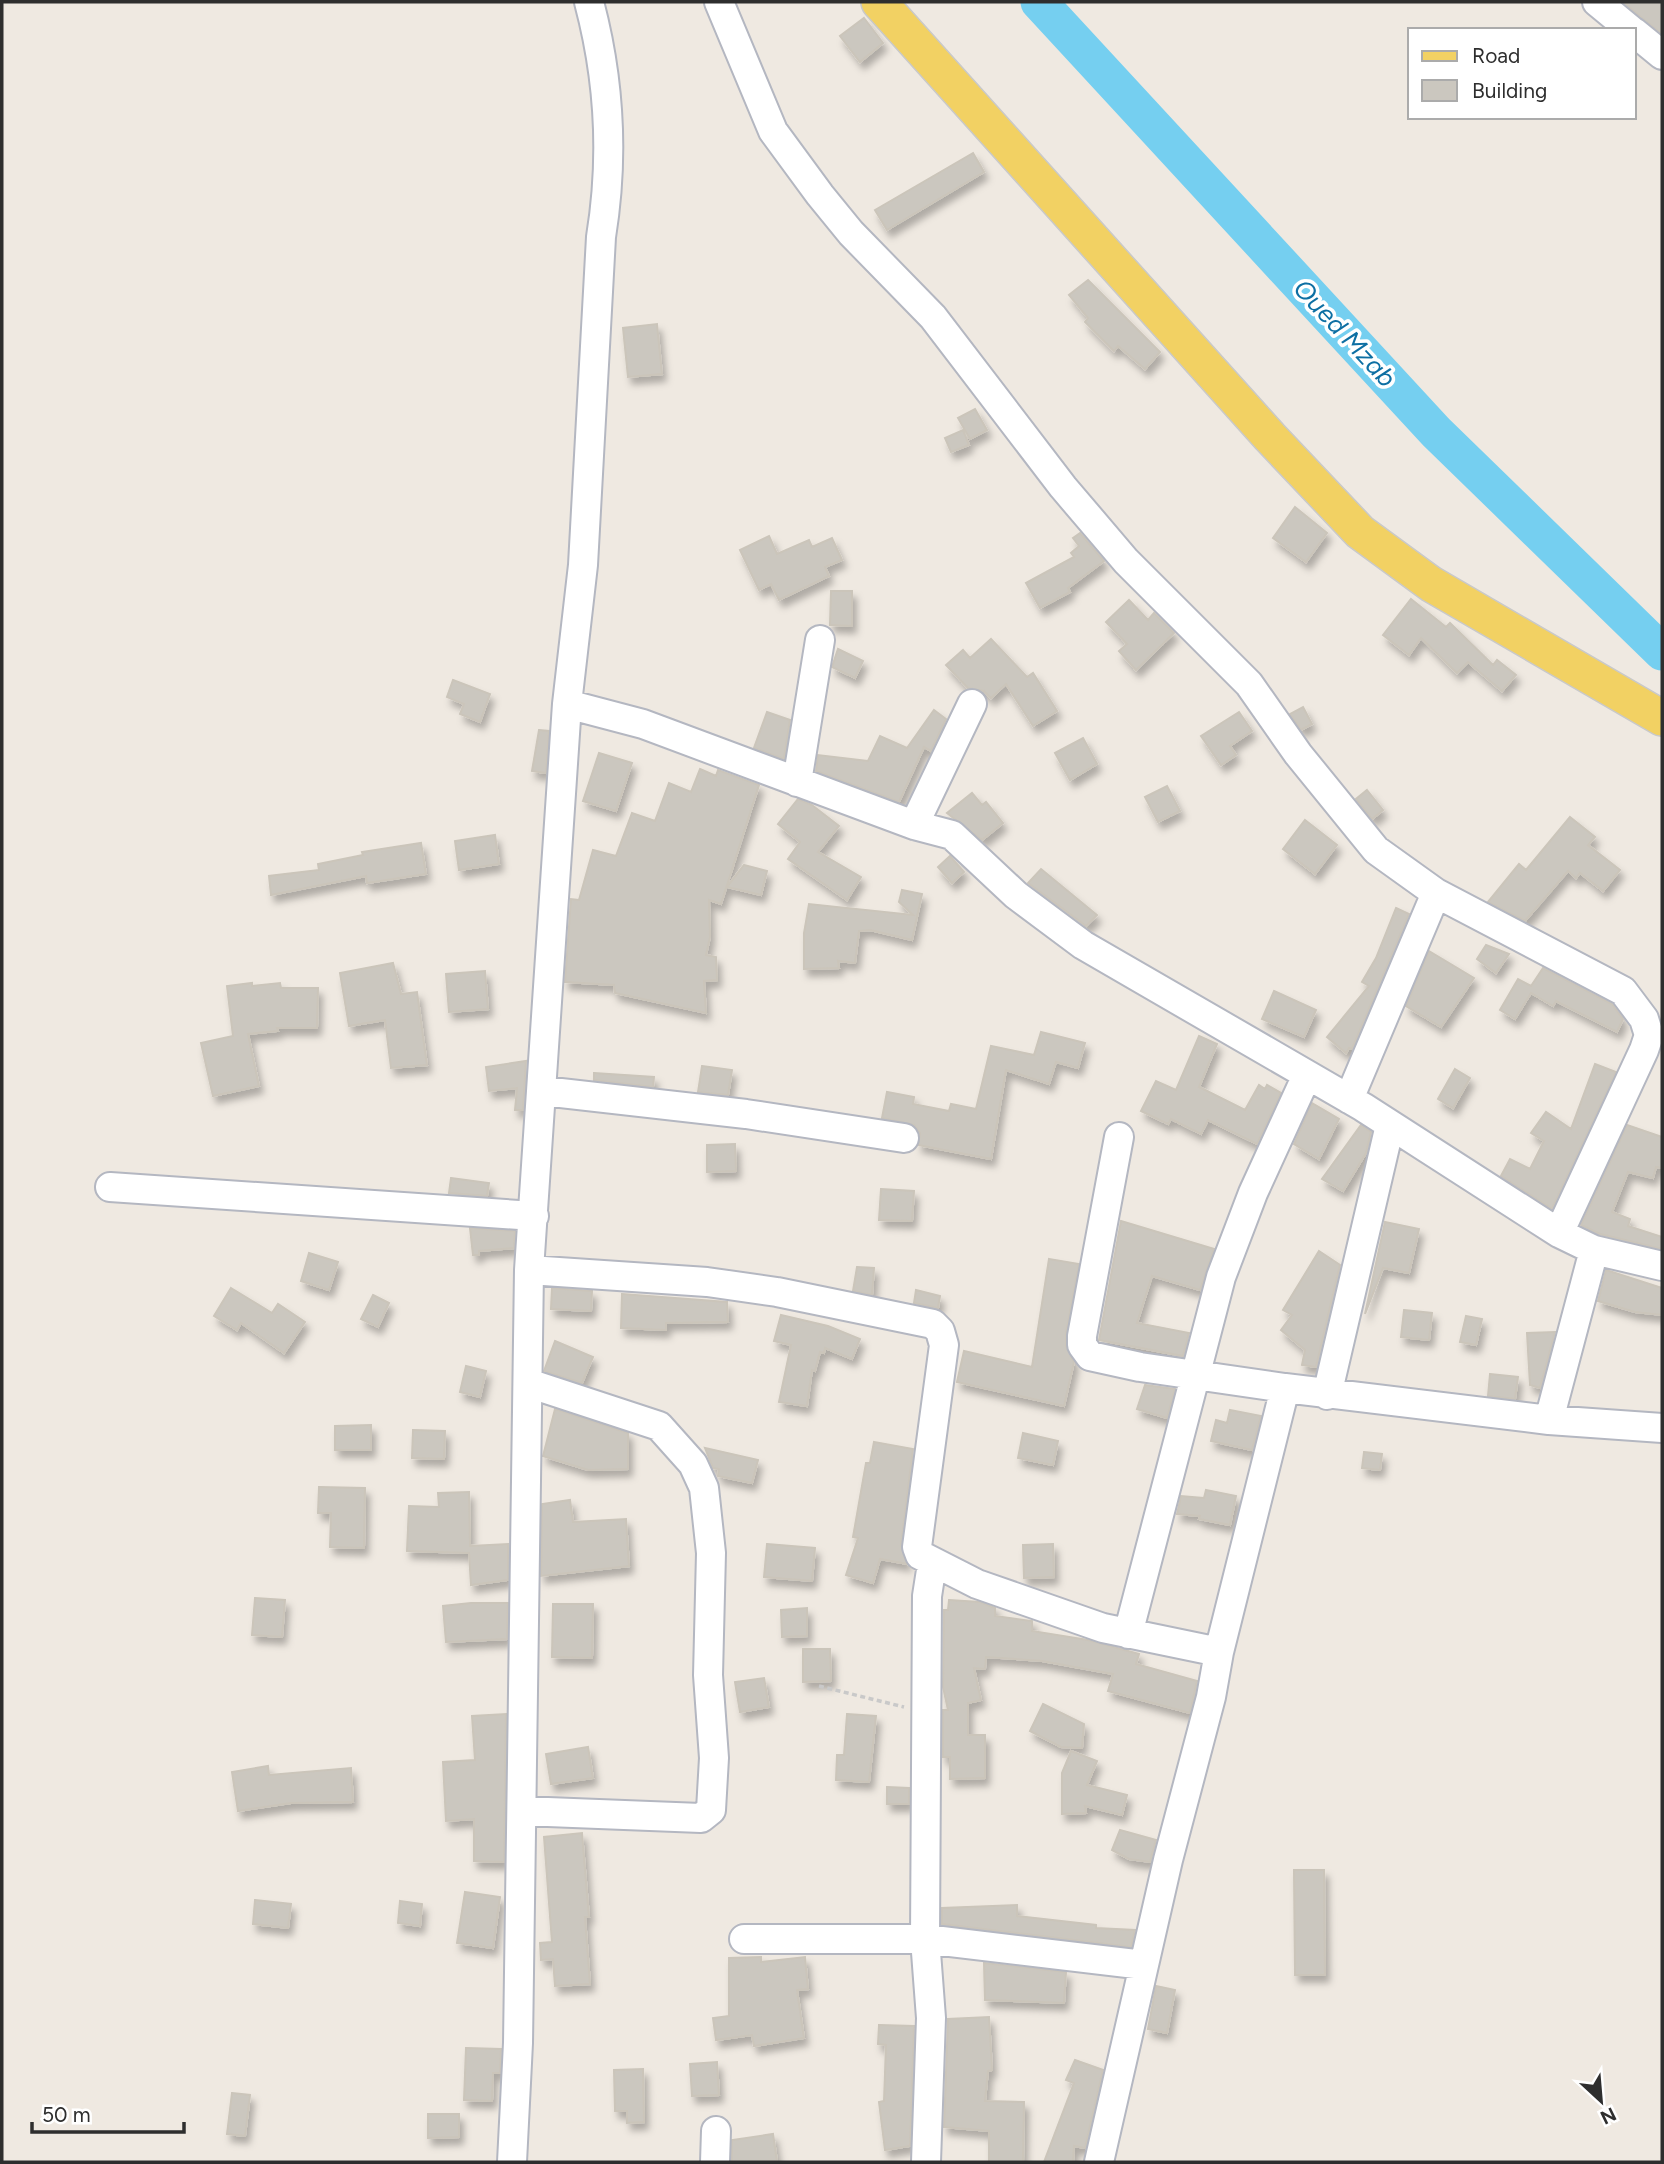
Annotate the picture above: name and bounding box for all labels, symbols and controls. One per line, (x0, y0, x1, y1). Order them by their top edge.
legend (1408, 28, 1636, 119)
text: Road (1472, 43, 1520, 68)
text: Building (1472, 78, 1547, 103)
water label: Oued Mzab (1287, 272, 1403, 394)
north arrow (1566, 2066, 1636, 2136)
scale bar (32, 2090, 184, 2134)
text: 50 m (42, 2102, 91, 2127)
text: N (1597, 2102, 1620, 2129)

